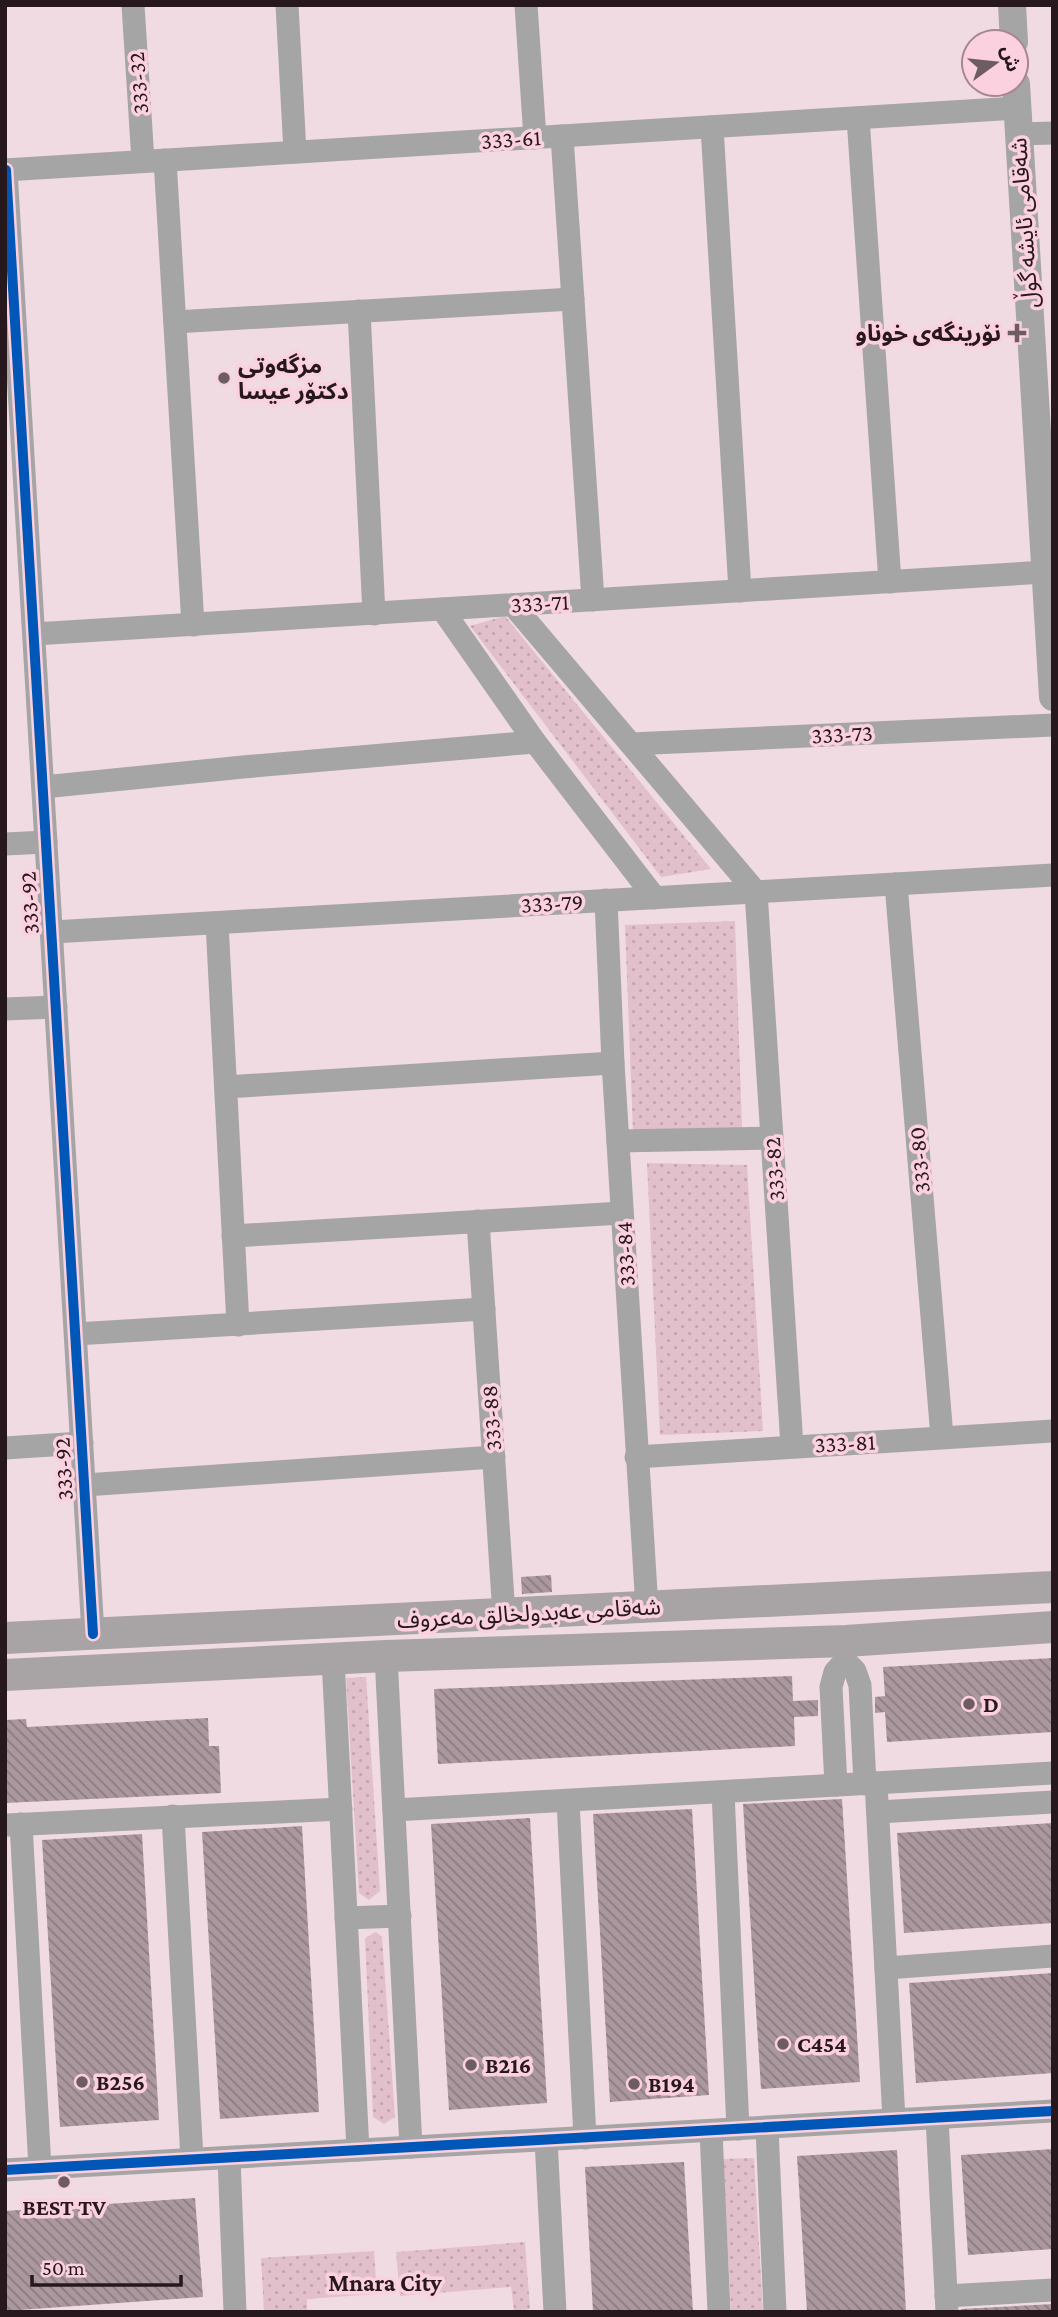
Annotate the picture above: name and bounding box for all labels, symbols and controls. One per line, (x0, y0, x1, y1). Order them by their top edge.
north arrow (960, 28, 1030, 98)
text: ش (997, 43, 1024, 74)
street label: 333-32 (123, 51, 153, 115)
street label: 333-61 (480, 124, 542, 154)
street label: شەقامی ئایشە گوڵ (1002, 137, 1044, 309)
place label: نۆرینگەی خوناو (855, 320, 1001, 347)
marker: نۆرینگەی خوناو (1007, 323, 1027, 343)
place label: مزگەوتی دکتۆر عیسا (238, 352, 349, 405)
marker: مزگەوتی دکتۆر عیسا (216, 370, 232, 386)
street label: 333-71 (510, 588, 570, 618)
street label: 333-73 (811, 719, 873, 749)
street label: 333-92 (14, 871, 44, 935)
street label: 333-79 (520, 888, 584, 918)
street label: 333-80 (903, 1126, 935, 1194)
street label: 333-82 (759, 1136, 789, 1202)
street label: 333-84 (610, 1221, 640, 1287)
street label: 333-88 (476, 1384, 506, 1452)
street label: 333-81 (814, 1428, 876, 1458)
street label: 333-92 (48, 1437, 78, 1501)
street label: شەقامی عەبدولخالق مەعروف (397, 1593, 662, 1634)
place label: D (983, 1691, 999, 1717)
marker: D (961, 1696, 977, 1712)
place label: C454 (797, 2031, 847, 2057)
marker: C454 (775, 2036, 791, 2052)
place label: B216 (485, 2052, 531, 2078)
marker: B216 (463, 2057, 479, 2073)
place label: B256 (96, 2069, 145, 2095)
place label: B194 (648, 2071, 695, 2097)
marker: B256 (74, 2074, 90, 2090)
marker: B194 (626, 2076, 642, 2092)
marker: BEST TV (56, 2174, 72, 2190)
place label: BEST TV (22, 2194, 106, 2220)
scale bar (32, 2244, 180, 2288)
text: 50 m (42, 2256, 85, 2280)
district label: Mnara City (328, 2269, 442, 2296)

